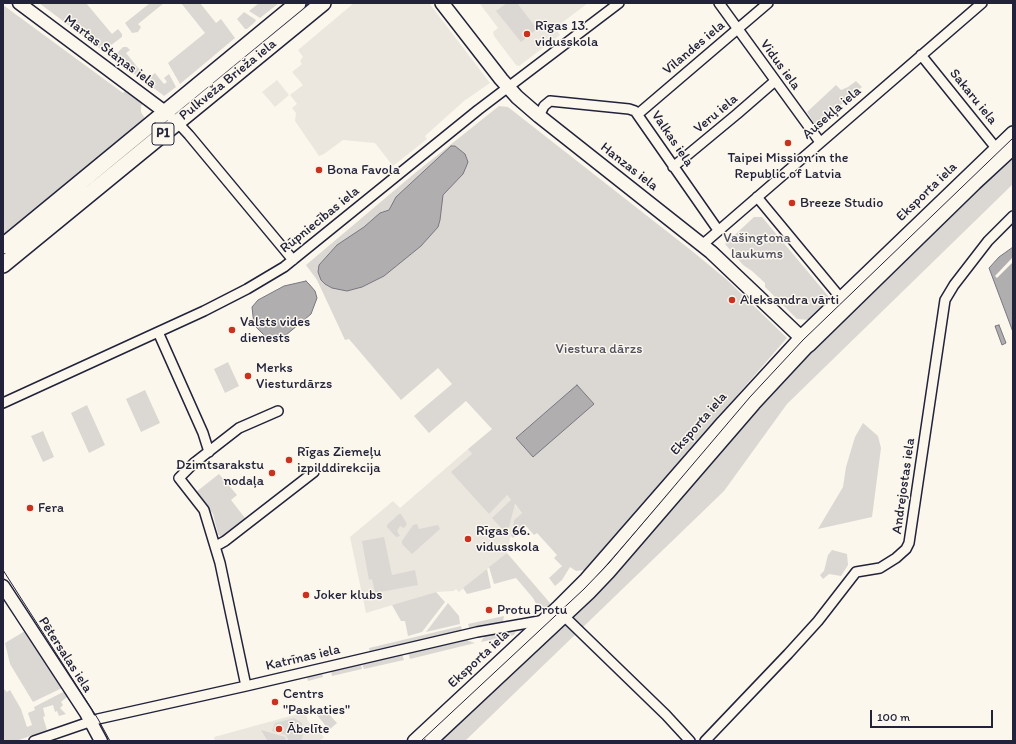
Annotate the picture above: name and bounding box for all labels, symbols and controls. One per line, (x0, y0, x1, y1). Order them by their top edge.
street label: Martas Staņas iela (60, 12, 160, 92)
street label: Vīlandes iela (660, 17, 728, 79)
place label: Rīgas 13. vidusskola (535, 18, 598, 50)
marker: Rīgas 13. vidusskola (522, 29, 532, 39)
street label: Pulkveža Brieža iela (176, 36, 280, 124)
street label: Vidus iela (756, 37, 804, 93)
street label: Sakaru iela (945, 66, 1001, 128)
street label: Ausekļa iela (799, 83, 865, 143)
street label: Veru iela (691, 91, 741, 137)
street label: Valkas iela (647, 108, 697, 170)
road number: P1 (152, 123, 174, 145)
marker: Taipei Mission in the Republic of Latvia (783, 138, 793, 148)
street label: Hanzas iela (597, 139, 661, 195)
place label: Taipei Mission in the Republic of Latvia (728, 150, 848, 182)
street label: Eksporta iela (893, 159, 961, 225)
place label: Bona Favola (327, 162, 400, 178)
marker: Bona Favola (314, 165, 324, 175)
street label: Rūpniecības iela (277, 183, 363, 257)
place label: Breeze Studio (800, 195, 883, 211)
marker: Breeze Studio (787, 198, 797, 208)
park label: Vašingtona laukums (723, 230, 791, 262)
place label: Aleksandra vārti (740, 292, 839, 308)
marker: Aleksandra vārti (727, 295, 737, 305)
place label: Valsts vides dienests (240, 314, 310, 346)
marker: Valsts vides dienests (227, 325, 237, 335)
park label: Viestura dārzs (556, 341, 642, 357)
place label: Merks Viesturdārzs (256, 360, 332, 392)
marker: Merks Viesturdārzs (243, 371, 253, 381)
street label: Eksporta iela (667, 389, 731, 459)
street label: Andrejostas iela (889, 437, 919, 535)
place label: Rīgas Ziemeļu izpilddirekcija (297, 444, 381, 476)
marker: Rīgas Ziemeļu izpilddirekcija (284, 455, 294, 465)
place label: Dzimtsarakstu nodaļa (176, 457, 264, 490)
marker: Dzimtsarakstu nodaļa (267, 468, 277, 478)
place label: Fera (38, 500, 64, 516)
marker: Fera (25, 503, 35, 513)
place label: Rīgas 66. vidusskola (476, 523, 539, 556)
marker: Rīgas 66. vidusskola (463, 534, 473, 544)
place label: Joker klubs (314, 587, 383, 603)
marker: Joker klubs (301, 590, 311, 600)
place label: Protu Protu (497, 602, 567, 618)
marker: Protu Protu (484, 605, 494, 615)
street label: Pētersalas iela (34, 614, 96, 696)
street label: Eksporta iela (445, 626, 513, 692)
street label: Katrīnas iela (264, 641, 342, 675)
place label: Centrs "Paskaties" (283, 686, 350, 718)
marker: Centrs "Paskaties" (270, 697, 280, 707)
scale bar (872, 702, 995, 728)
text: 100 m (877, 710, 910, 724)
place label: Ābelīte (287, 721, 329, 737)
marker: Ābelīte (274, 724, 284, 734)

